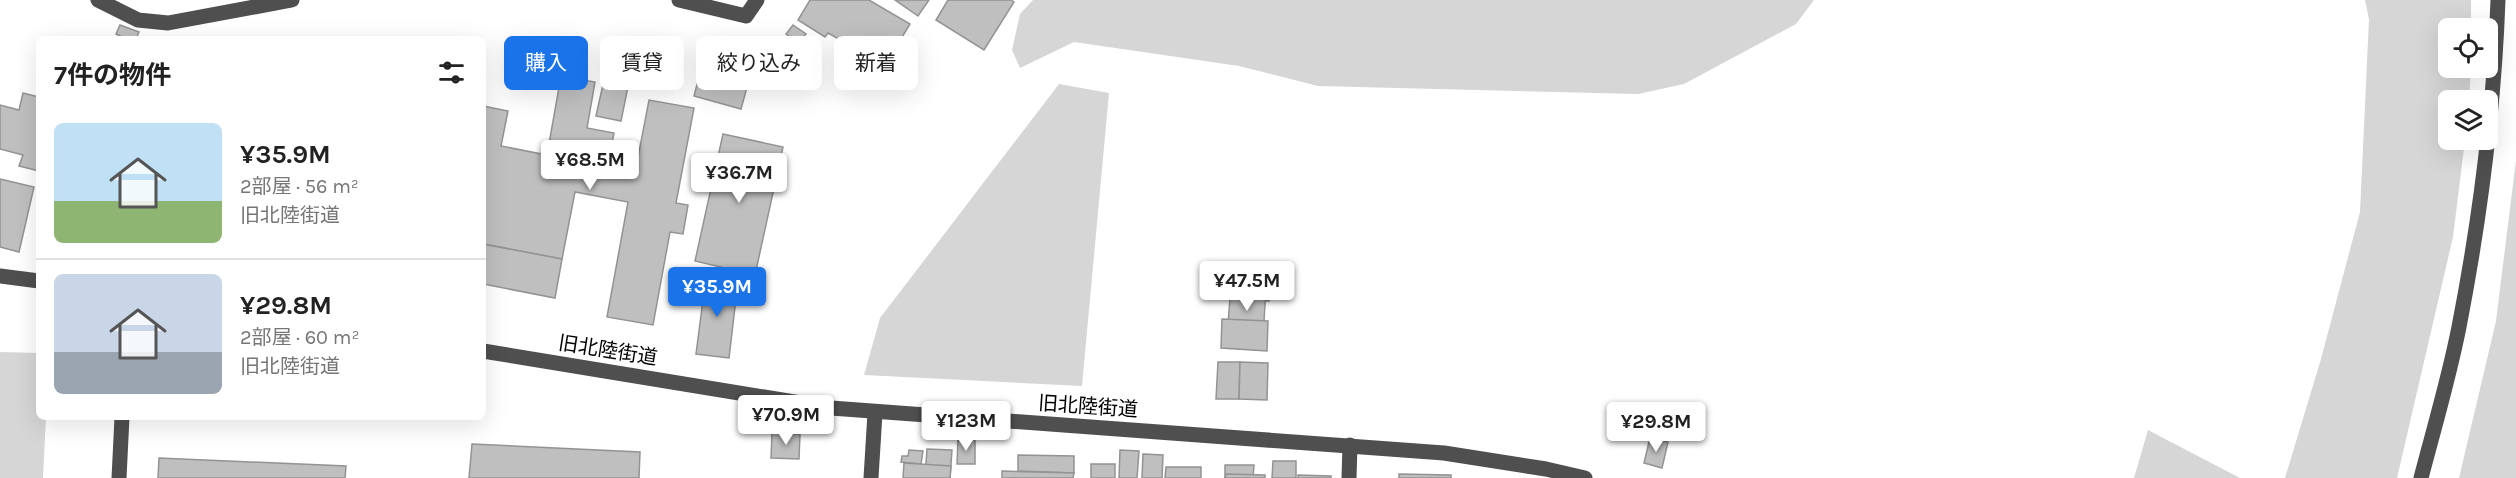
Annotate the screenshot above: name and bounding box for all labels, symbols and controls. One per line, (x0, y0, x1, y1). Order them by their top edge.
map controls (2438, 18, 2498, 150)
button: locate (2438, 18, 2498, 78)
chip: 購入 (504, 36, 588, 90)
chip: 賃貸 (600, 36, 684, 90)
chip: 絞り込み (696, 36, 822, 90)
chip: 新着 (834, 36, 918, 90)
icon: filters (435, 56, 468, 89)
text: 7件の物件 (54, 60, 171, 91)
button: layers (2438, 90, 2498, 150)
text: ¥35.9M (240, 139, 331, 170)
pin: ¥68.5M (541, 140, 639, 191)
icon: home (102, 147, 174, 219)
text: ¥68.5M (555, 148, 625, 171)
pin: ¥36.7M (690, 153, 788, 204)
text: ¥36.7M (705, 161, 773, 184)
text: 2部屋 · 56 m² (240, 175, 359, 198)
text: 旧北陸街道 (240, 204, 340, 227)
pin: ¥47.5M (1198, 261, 1296, 312)
pin: ¥35.9M (668, 267, 766, 318)
text: ¥47.5M (1213, 269, 1281, 292)
text: ¥35.9M (682, 275, 752, 298)
text: ¥29.8M (240, 290, 332, 321)
icon: home (102, 298, 174, 370)
text: 2部屋 · 60 m² (240, 326, 359, 349)
street label: 旧北陸街道 (557, 331, 659, 370)
text: 旧北陸街道 (240, 355, 340, 378)
street label: 旧北陸街道 (1037, 392, 1139, 421)
pin: ¥70.9M (737, 395, 835, 446)
pin: ¥123M (924, 401, 1008, 452)
pin: ¥29.8M (1607, 402, 1705, 453)
text: ¥70.9M (752, 403, 820, 426)
text: ¥123M (936, 409, 996, 432)
text: ¥29.8M (1621, 410, 1691, 433)

